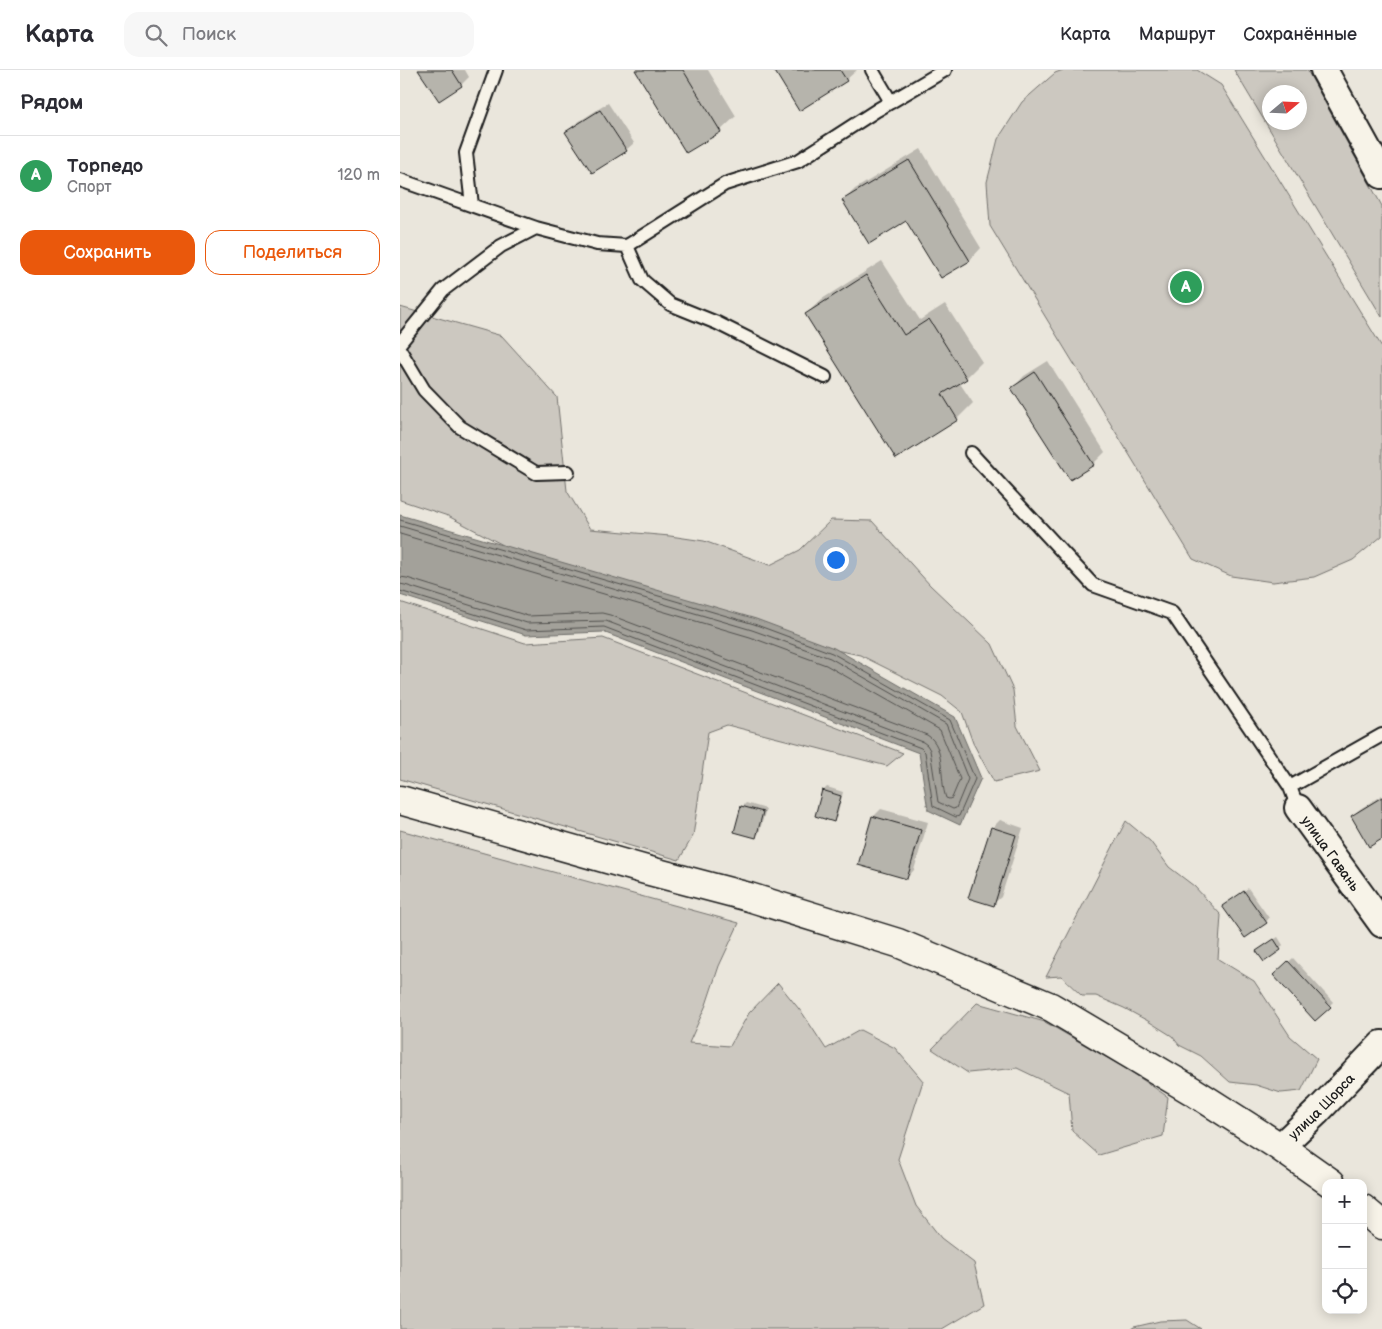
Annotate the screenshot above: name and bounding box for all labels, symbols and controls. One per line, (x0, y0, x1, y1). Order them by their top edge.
search box (124, 12, 474, 57)
text: Карта (25, 20, 94, 49)
icon: search (142, 21, 170, 49)
text: Поиск (182, 23, 236, 46)
text: Карта (1060, 24, 1111, 45)
text: Маршрут (1139, 24, 1215, 45)
text: Сохранённые (1243, 24, 1357, 45)
north arrow (1262, 85, 1307, 130)
text: Рядом (20, 90, 83, 115)
text: Торпедо (67, 155, 143, 178)
text: A (31, 166, 41, 185)
text: 120 m (337, 166, 380, 185)
text: Спорт (67, 178, 112, 197)
button: Сохранить (20, 230, 195, 275)
button: Поделиться (205, 230, 380, 275)
pin: A (1170, 268, 1202, 306)
your location (823, 547, 849, 573)
street label: улица Гавань (1298, 812, 1364, 894)
street label: улица Щорса (1285, 1069, 1358, 1143)
map controls (1322, 1179, 1367, 1314)
button: + (1322, 1179, 1367, 1224)
button: − (1322, 1224, 1367, 1269)
button: locate (1322, 1269, 1367, 1314)

